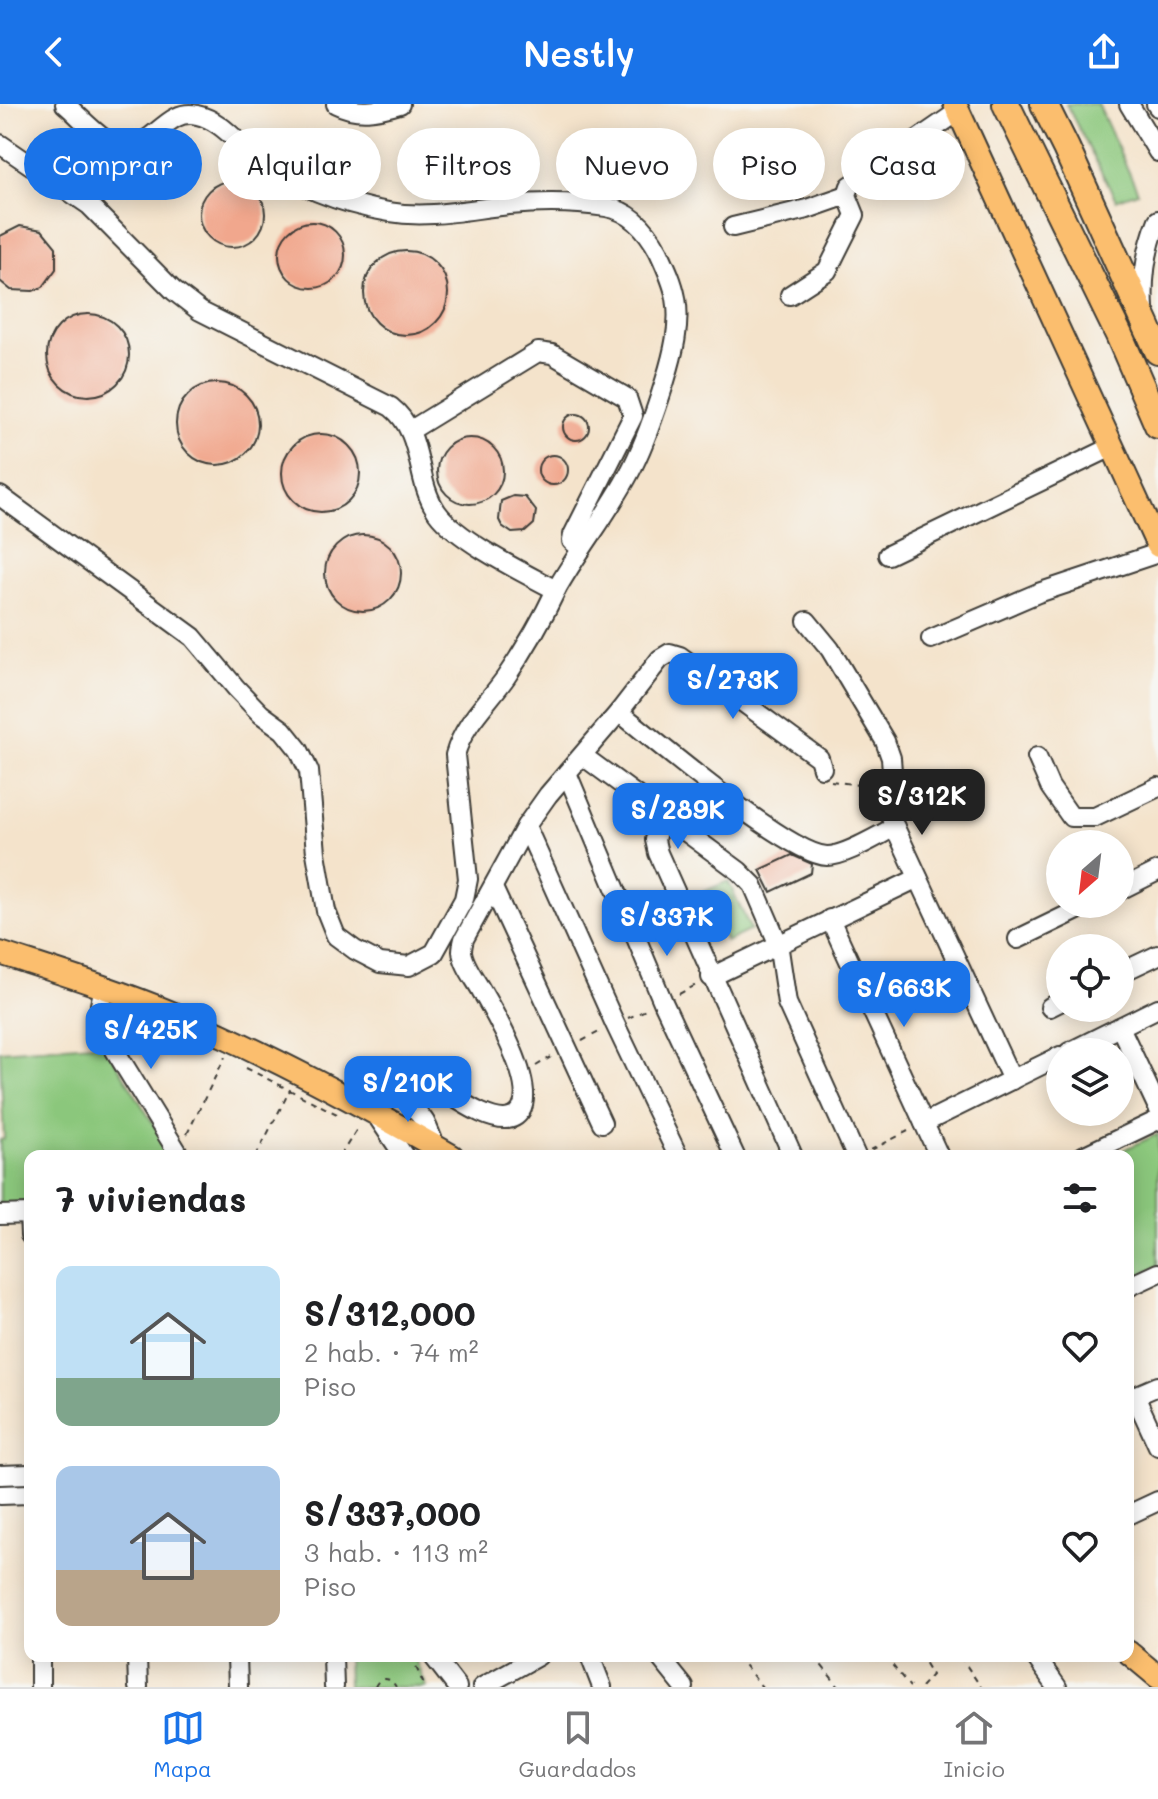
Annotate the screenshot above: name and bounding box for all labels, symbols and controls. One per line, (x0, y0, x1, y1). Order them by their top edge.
text: Nestly (523, 29, 635, 76)
icon: back (32, 30, 76, 74)
icon: share (1082, 30, 1126, 74)
chip: Comprar (24, 128, 202, 200)
chip: Alquilar (218, 128, 381, 200)
chip: Filtros (397, 128, 540, 200)
chip: Nuevo (556, 128, 697, 200)
chip: Piso (713, 128, 825, 200)
chip: Casa (841, 128, 965, 200)
pin: S/273K (668, 653, 798, 721)
text: S/273K (686, 662, 780, 696)
pin: S/312K (857, 769, 987, 837)
text: S/312K (877, 778, 967, 812)
pin: S/289K (613, 783, 743, 851)
text: S/289K (631, 792, 725, 826)
north arrow (1046, 830, 1134, 918)
map controls (1046, 830, 1134, 1126)
pin: S/337K (602, 890, 732, 958)
text: S/337K (620, 899, 714, 933)
button: locate (1046, 934, 1134, 1022)
pin: S/663K (839, 961, 969, 1029)
text: S/663K (856, 970, 952, 1004)
pin: S/425K (86, 1003, 216, 1071)
text: S/425K (104, 1012, 198, 1046)
button: layers (1046, 1038, 1134, 1126)
pin: S/210K (343, 1056, 473, 1124)
text: S/210K (362, 1065, 454, 1099)
text: 7 viviendas (56, 1176, 246, 1221)
icon: filters (1058, 1176, 1102, 1220)
text: S/312,000 (304, 1290, 476, 1335)
icon: home (120, 1298, 216, 1394)
icon: heart (1058, 1324, 1102, 1368)
text: 2 hab. · 74 m² (304, 1335, 479, 1369)
text: Piso (304, 1369, 356, 1403)
text: S/337,000 (304, 1490, 481, 1535)
icon: home (120, 1498, 216, 1594)
icon: heart (1058, 1524, 1102, 1568)
text: 3 hab. · 113 m² (304, 1535, 488, 1569)
text: Piso (304, 1569, 356, 1603)
tab: Mapa (153, 1706, 212, 1783)
tab: Guardados (518, 1706, 637, 1783)
tab: Inicio (943, 1706, 1005, 1783)

